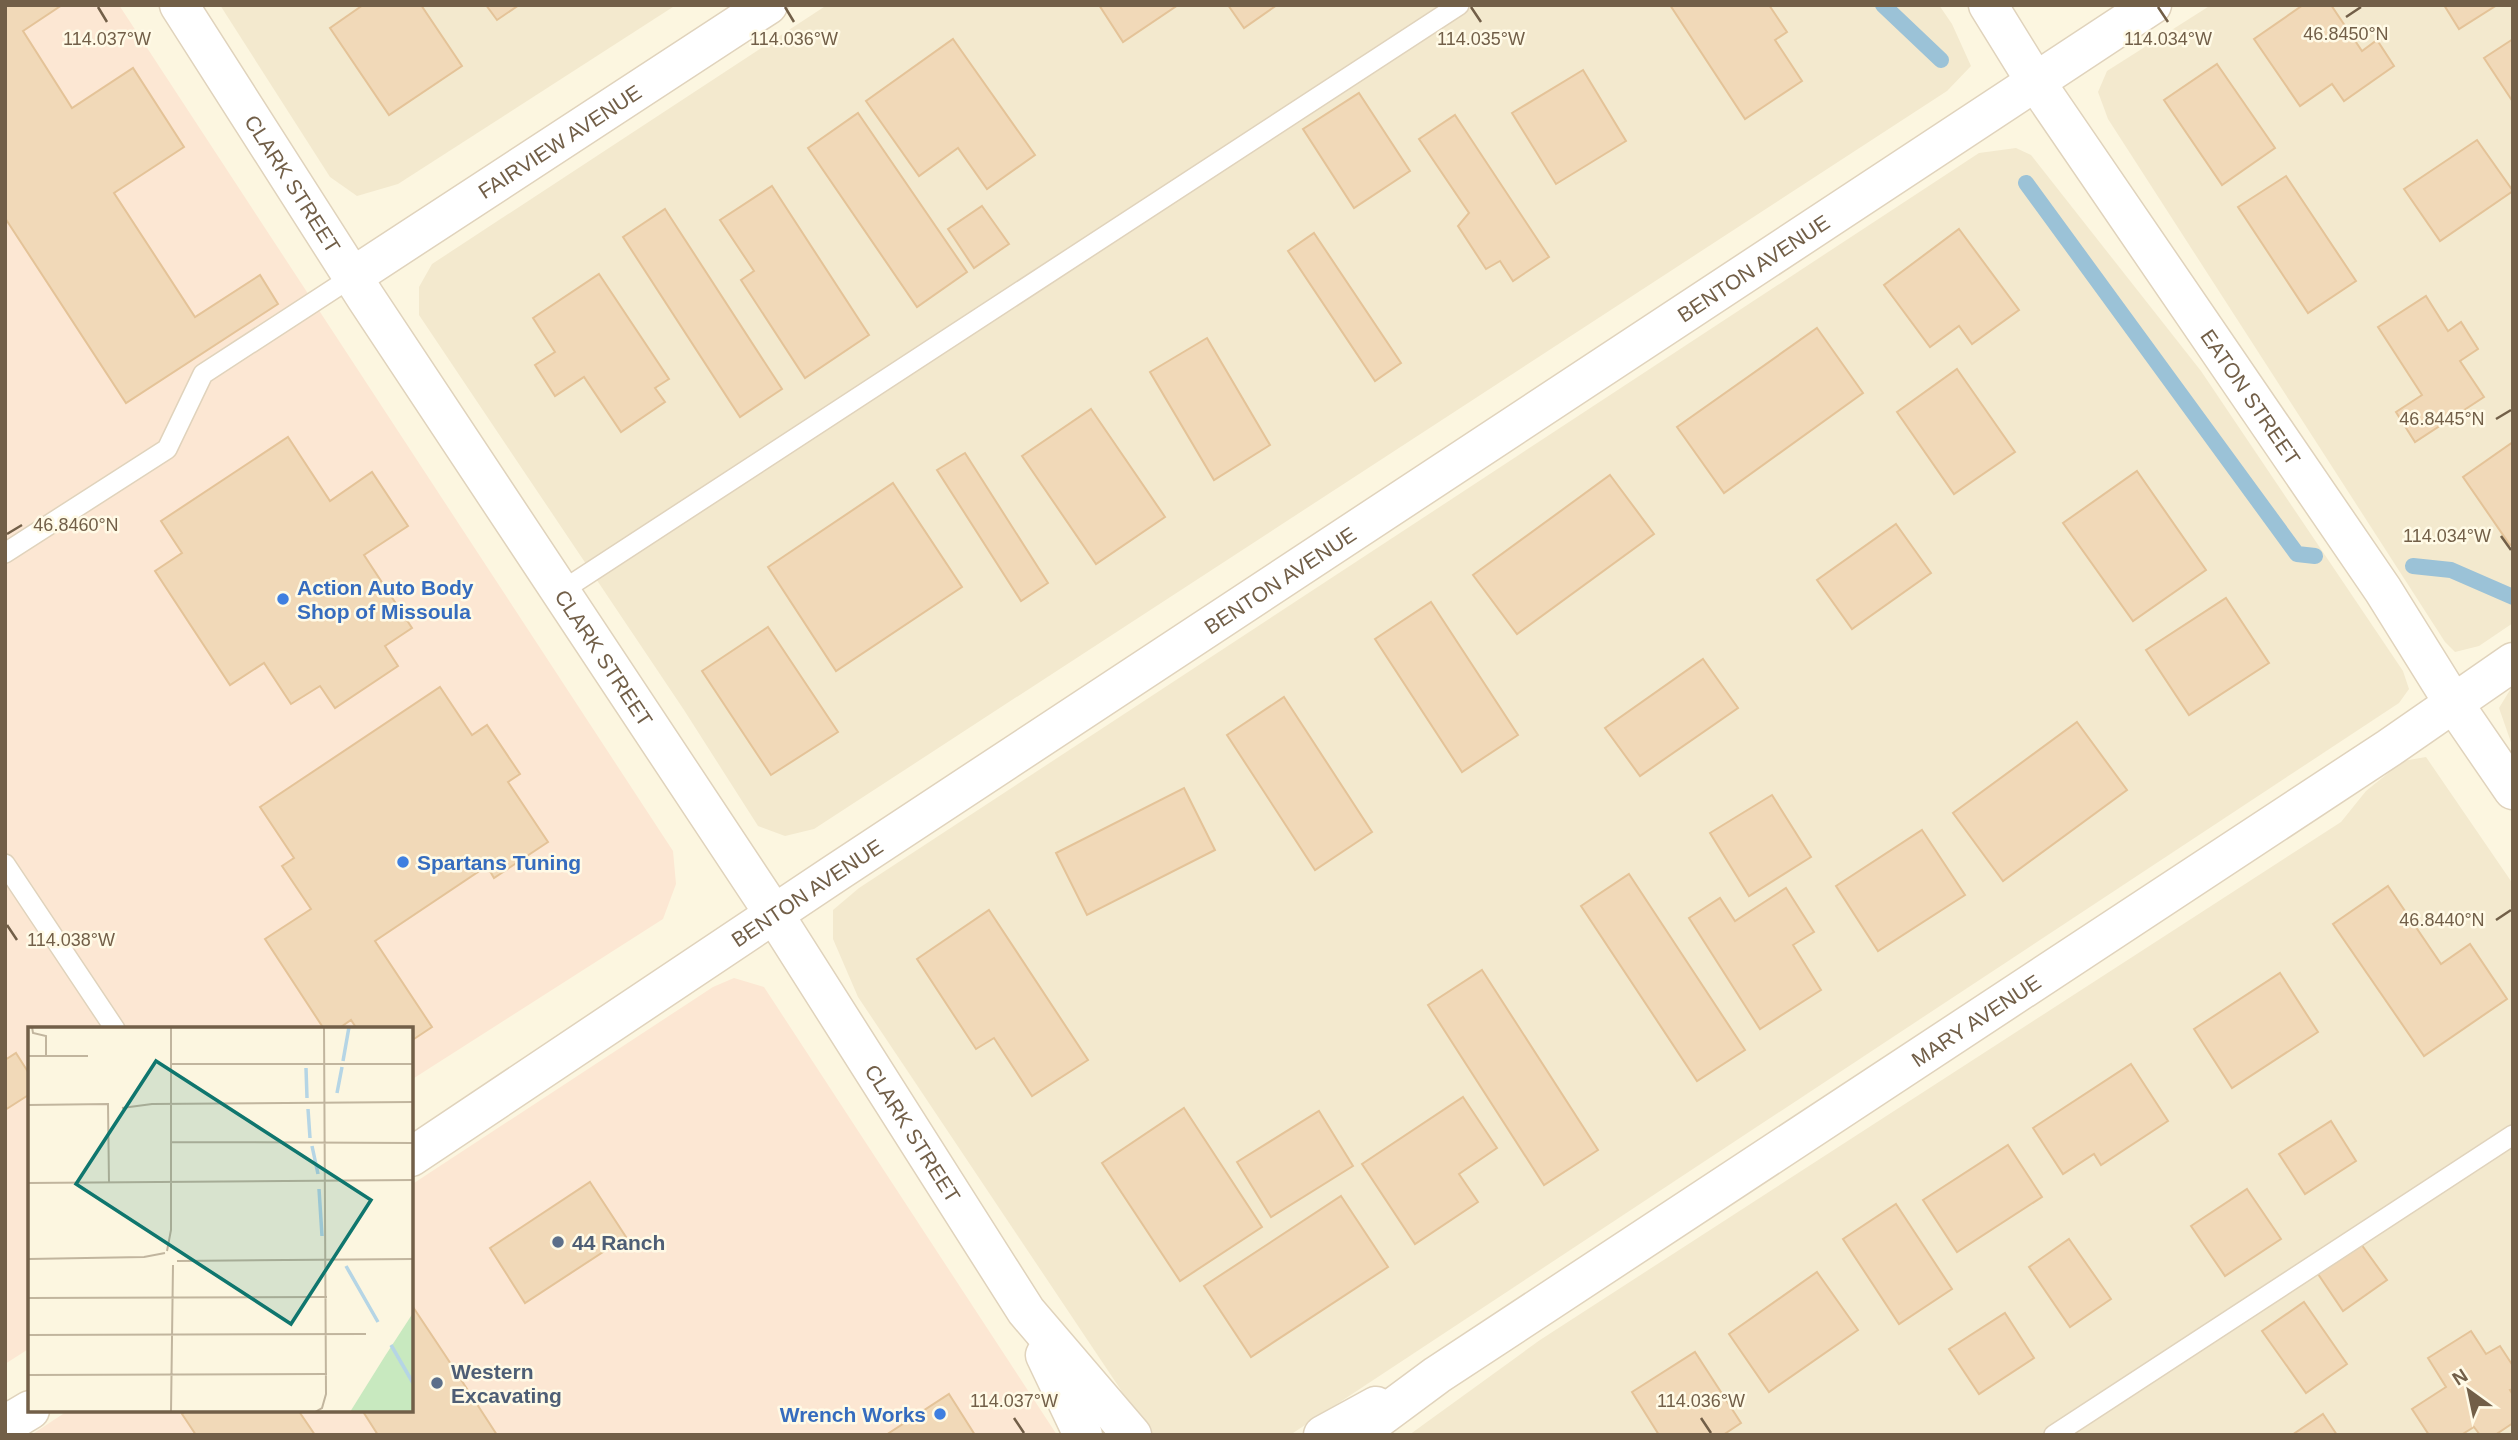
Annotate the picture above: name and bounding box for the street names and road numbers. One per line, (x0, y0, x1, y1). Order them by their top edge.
street label: FAIRVIEW AVENUE (474, 80, 645, 203)
street label: CLARK STREET (241, 111, 346, 257)
street label: BENTON AVENUE (1673, 210, 1833, 326)
street label: EATON STREET (2197, 325, 2305, 469)
street label: BENTON AVENUE (1200, 522, 1360, 638)
street label: CLARK STREET (551, 585, 658, 730)
street label: BENTON AVENUE (727, 834, 887, 951)
street label: MARY AVENUE (1907, 969, 2045, 1071)
street label: CLARK STREET (861, 1060, 965, 1206)

